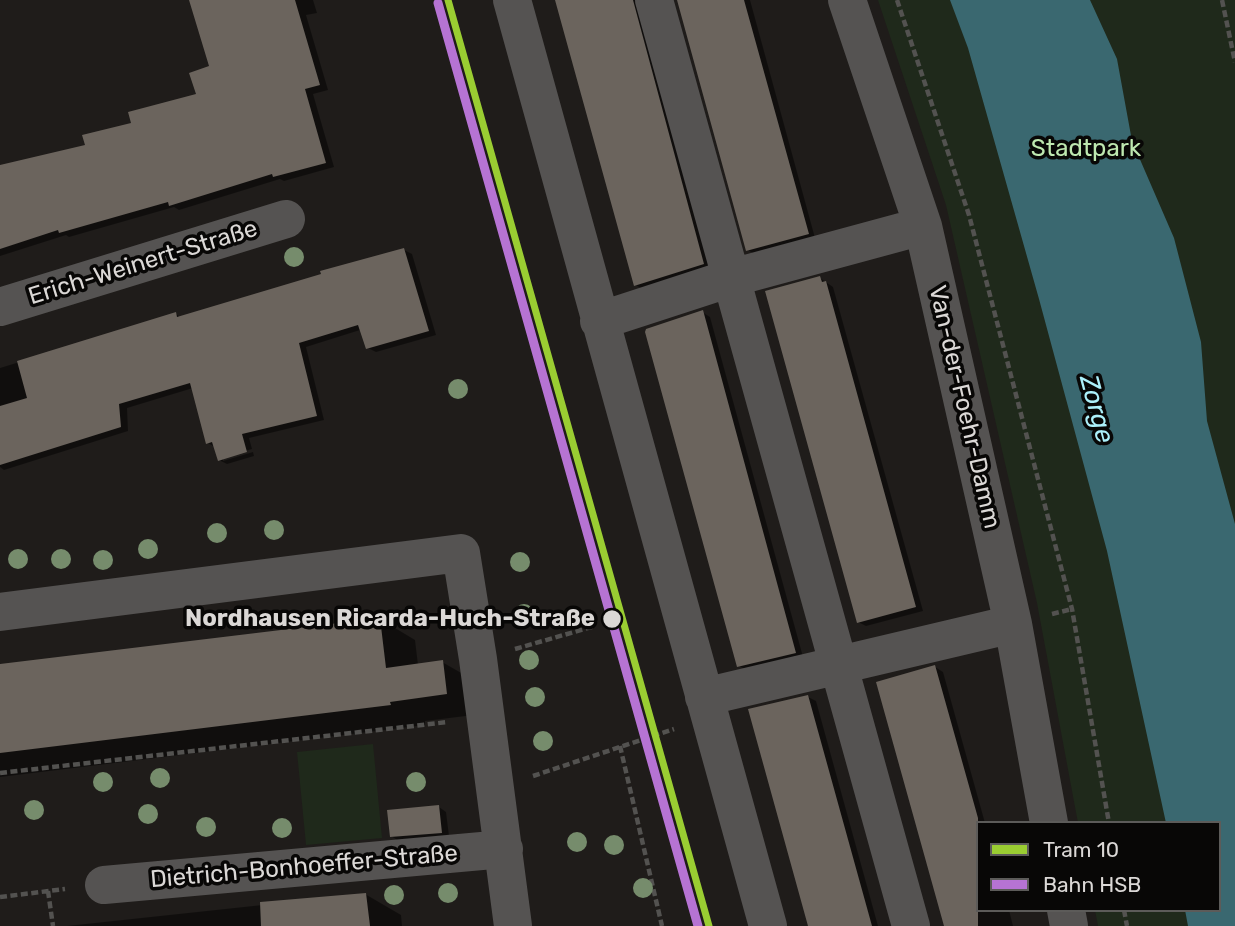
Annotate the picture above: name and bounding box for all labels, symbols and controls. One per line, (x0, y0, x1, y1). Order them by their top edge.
park label: Stadtpark (1031, 135, 1141, 163)
street label: Erich-Weinert-Straße (25, 214, 261, 312)
street label: Van-der-Foehr-Damm (922, 283, 1006, 531)
water label: Zorge (1072, 371, 1120, 447)
place label: Nordhausen Ricarda-Huch-Straße (185, 605, 595, 633)
marker: Nordhausen Ricarda-Huch-Straße (601, 608, 623, 630)
legend (976, 821, 1221, 912)
text: Tram 10 (1043, 837, 1119, 862)
street label: Dietrich-Bonhoeffer-Straße (149, 839, 459, 895)
text: Bahn HSB (1043, 872, 1141, 897)

